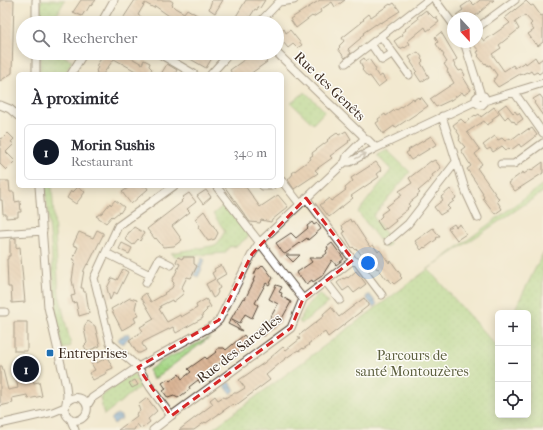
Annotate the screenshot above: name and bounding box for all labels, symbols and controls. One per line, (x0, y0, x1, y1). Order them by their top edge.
north arrow (447, 12, 483, 48)
search box (16, 16, 284, 60)
icon: search (30, 27, 52, 49)
text: Rechercher (62, 29, 137, 47)
street label: Rue des Genêts (291, 48, 369, 125)
text: À proximité (32, 88, 119, 108)
text: Morin Sushis (71, 136, 155, 154)
text: 1 (44, 145, 48, 160)
text: 340 m (233, 145, 267, 160)
one-way arrow (354, 152, 366, 160)
text: Restaurant (71, 154, 133, 169)
your location (358, 253, 378, 273)
street label: Rue des Sarcelles (194, 310, 285, 387)
map controls (495, 310, 531, 418)
button: + (495, 310, 531, 346)
place label: Entreprises (58, 345, 127, 362)
button: − (495, 346, 531, 382)
park label: Parcours de santé Montouzères (355, 347, 469, 380)
marker: Entreprises (45, 348, 55, 358)
pin: 1 (13, 354, 39, 384)
button: locate (495, 382, 531, 418)

